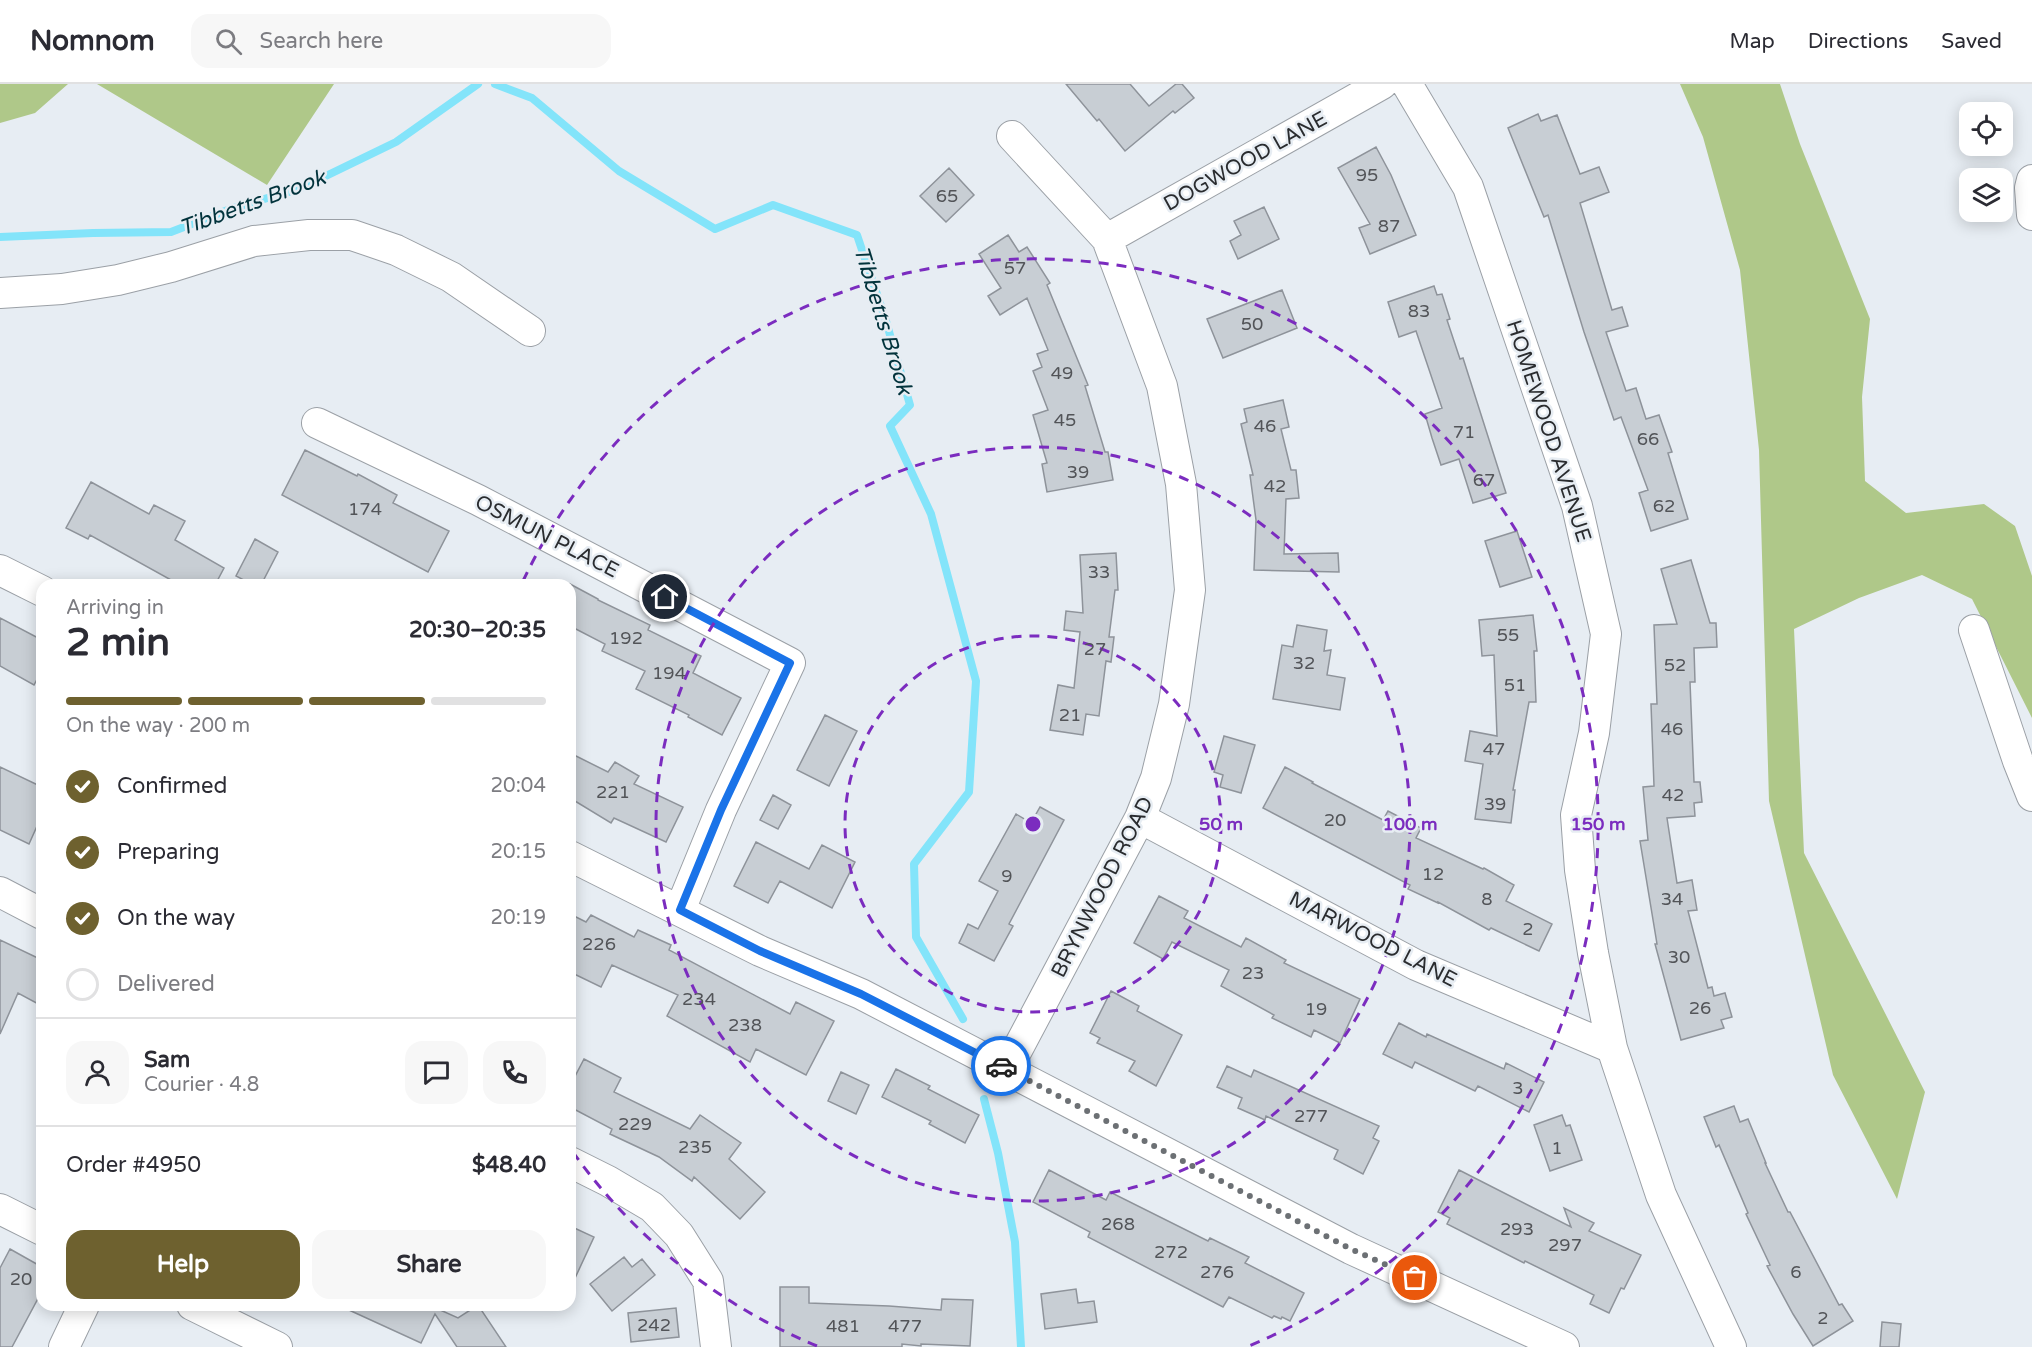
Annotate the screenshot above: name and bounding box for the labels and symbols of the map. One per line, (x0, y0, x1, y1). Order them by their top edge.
street label: DOGWOOD LANE (1159, 106, 1331, 217)
water label: Tibbetts Brook (176, 164, 331, 241)
house number: 95 (1356, 164, 1378, 186)
house number: 65 (936, 185, 958, 207)
house number: 87 (1378, 215, 1400, 237)
water label: Tibbetts Brook (848, 243, 919, 400)
house number: 57 (1004, 257, 1026, 279)
house number: 83 (1408, 300, 1430, 322)
house number: 50 (1241, 313, 1263, 335)
street label: HOMEWOOD AVENUE (1501, 317, 1596, 545)
house number: 49 (1051, 362, 1073, 384)
house number: 45 (1054, 409, 1076, 431)
house number: 46 (1254, 415, 1276, 437)
house number: 71 (1453, 421, 1475, 443)
house number: 66 (1637, 428, 1659, 450)
house number: 39 (1067, 461, 1089, 483)
house number: 67 (1473, 469, 1495, 491)
house number: 42 (1264, 475, 1286, 497)
street label: OSMUN PLACE (471, 490, 623, 583)
house number: 62 (1653, 495, 1675, 517)
house number: 174 (348, 498, 382, 520)
house number: 33 (1088, 561, 1110, 583)
pin (639, 571, 690, 622)
house number: 55 (1497, 624, 1519, 646)
house number: 192 (609, 627, 643, 649)
house number: 27 (1084, 638, 1106, 660)
house number: 32 (1293, 652, 1315, 674)
house number: 52 (1664, 654, 1686, 676)
house number: 194 (652, 662, 686, 684)
house number: 51 (1504, 674, 1526, 696)
house number: 21 (1059, 704, 1081, 726)
house number: 46 (1661, 718, 1683, 740)
house number: 47 (1483, 738, 1505, 760)
house number: 221 (596, 781, 630, 803)
house number: 42 (1662, 784, 1684, 806)
street label: BRYNWOOD ROAD (1046, 793, 1159, 982)
house number: 39 (1484, 793, 1506, 815)
house number: 20 (1324, 809, 1346, 831)
text: 50 m (1199, 813, 1243, 835)
text: 100 m (1382, 813, 1438, 835)
text: 150 m (1570, 813, 1626, 835)
centre of rings (1023, 814, 1043, 834)
house number: 12 (1422, 863, 1444, 885)
house number: 9 (1001, 865, 1013, 887)
street label: MARWOOD LANE (1285, 886, 1461, 993)
house number: 8 (1481, 888, 1493, 910)
house number: 34 (1661, 888, 1683, 910)
house number: 2 (1522, 918, 1534, 940)
house number: 226 (582, 933, 616, 955)
house number: 30 (1668, 946, 1690, 968)
house number: 23 (1242, 962, 1264, 984)
house number: 234 (682, 988, 716, 1010)
house number: 26 (1689, 997, 1711, 1019)
house number: 19 (1305, 998, 1327, 1020)
house number: 238 (728, 1014, 762, 1036)
courier (971, 1036, 1031, 1096)
house number: 3 (1512, 1077, 1524, 1099)
house number: 277 (1294, 1105, 1328, 1127)
house number: 229 (618, 1113, 652, 1135)
house number: 235 (678, 1136, 712, 1158)
house number: 1 (1551, 1137, 1563, 1159)
house number: 268 (1101, 1213, 1135, 1235)
house number: 293 (1500, 1218, 1534, 1240)
house number: 297 (1548, 1234, 1582, 1256)
house number: 272 (1154, 1241, 1188, 1263)
pin (1389, 1252, 1440, 1303)
house number: 276 (1200, 1261, 1234, 1283)
house number: 6 (1790, 1261, 1802, 1283)
house number: 20 (10, 1268, 32, 1290)
house number: 2 (1817, 1307, 1829, 1329)
house number: 242 (637, 1314, 671, 1336)
house number: 481 (826, 1315, 860, 1337)
house number: 477 (888, 1315, 922, 1337)

